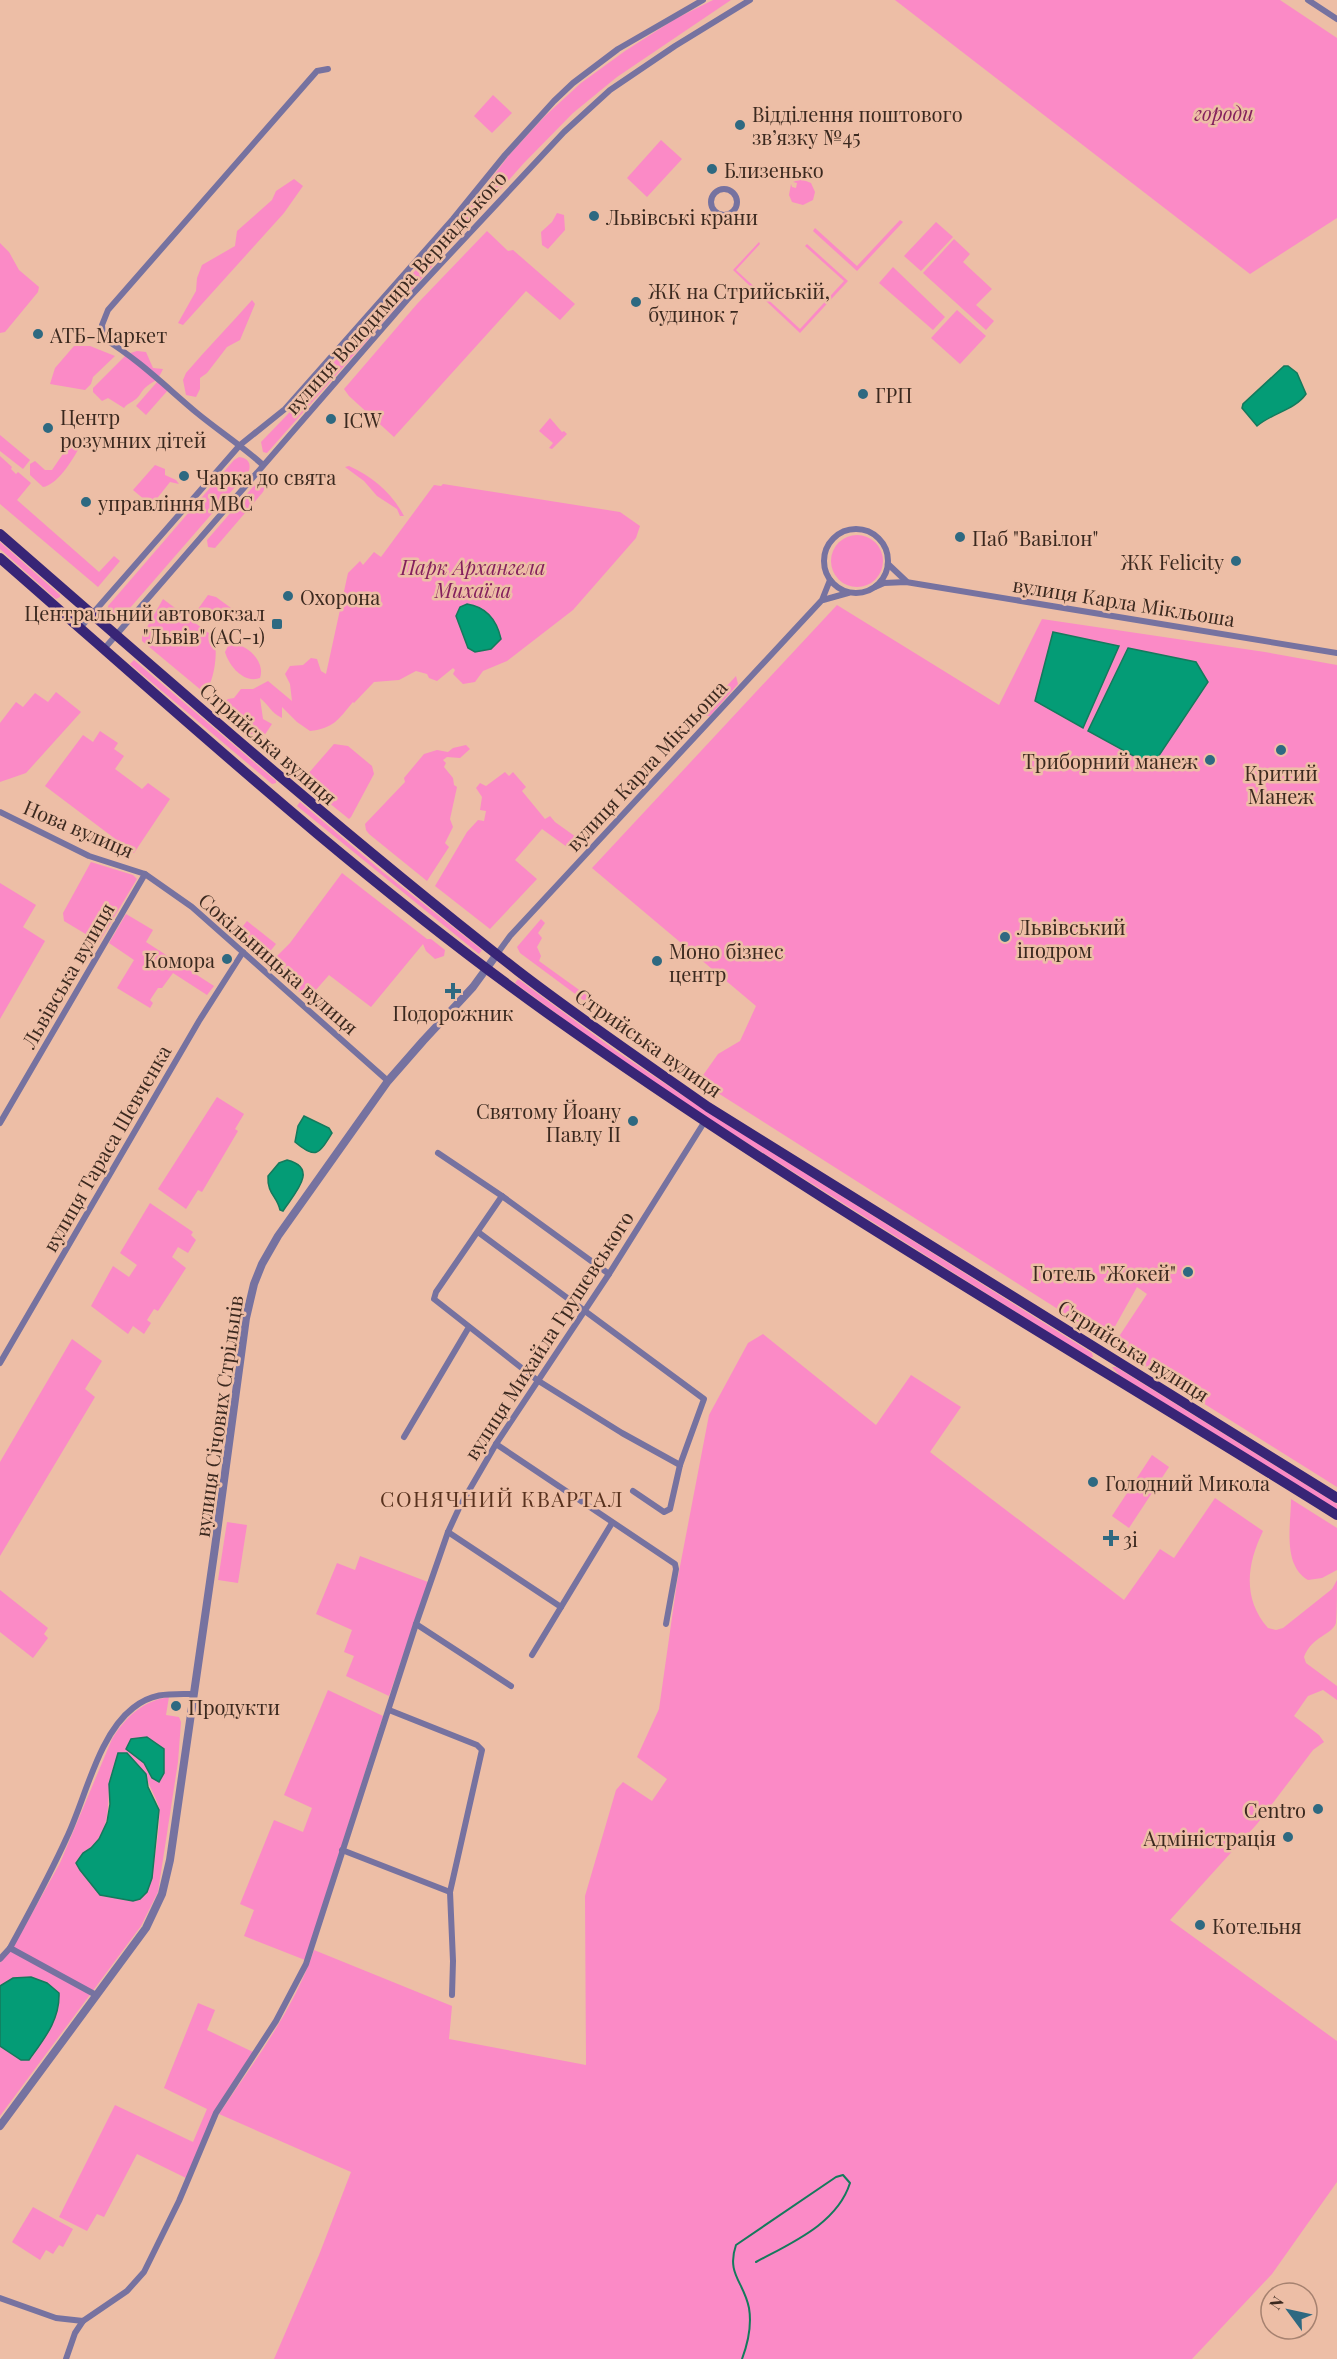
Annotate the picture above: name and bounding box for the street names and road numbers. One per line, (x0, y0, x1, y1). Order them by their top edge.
street label: вулиця Володимира Вернадського (278, 164, 512, 420)
street label: вулиця Карла Мікльоша (1011, 570, 1237, 632)
street label: вулиця Карла Мікльоша (560, 674, 732, 856)
street label: Стрийська вулиця (195, 676, 344, 810)
street label: Нова вулиця (20, 793, 138, 863)
street label: Сокільницька вулиця (194, 886, 365, 1040)
street label: Львівська вулиця (14, 897, 120, 1054)
street label: Стрийська вулиця (570, 981, 728, 1103)
street label: вулиця Тараса Шевченка (36, 1040, 176, 1256)
street label: вулиця Михайла Грушевського (457, 1205, 639, 1465)
street label: вулиця Січових Стрільців (188, 1293, 248, 1539)
street label: Стрийська вулиця (1053, 1293, 1215, 1408)

